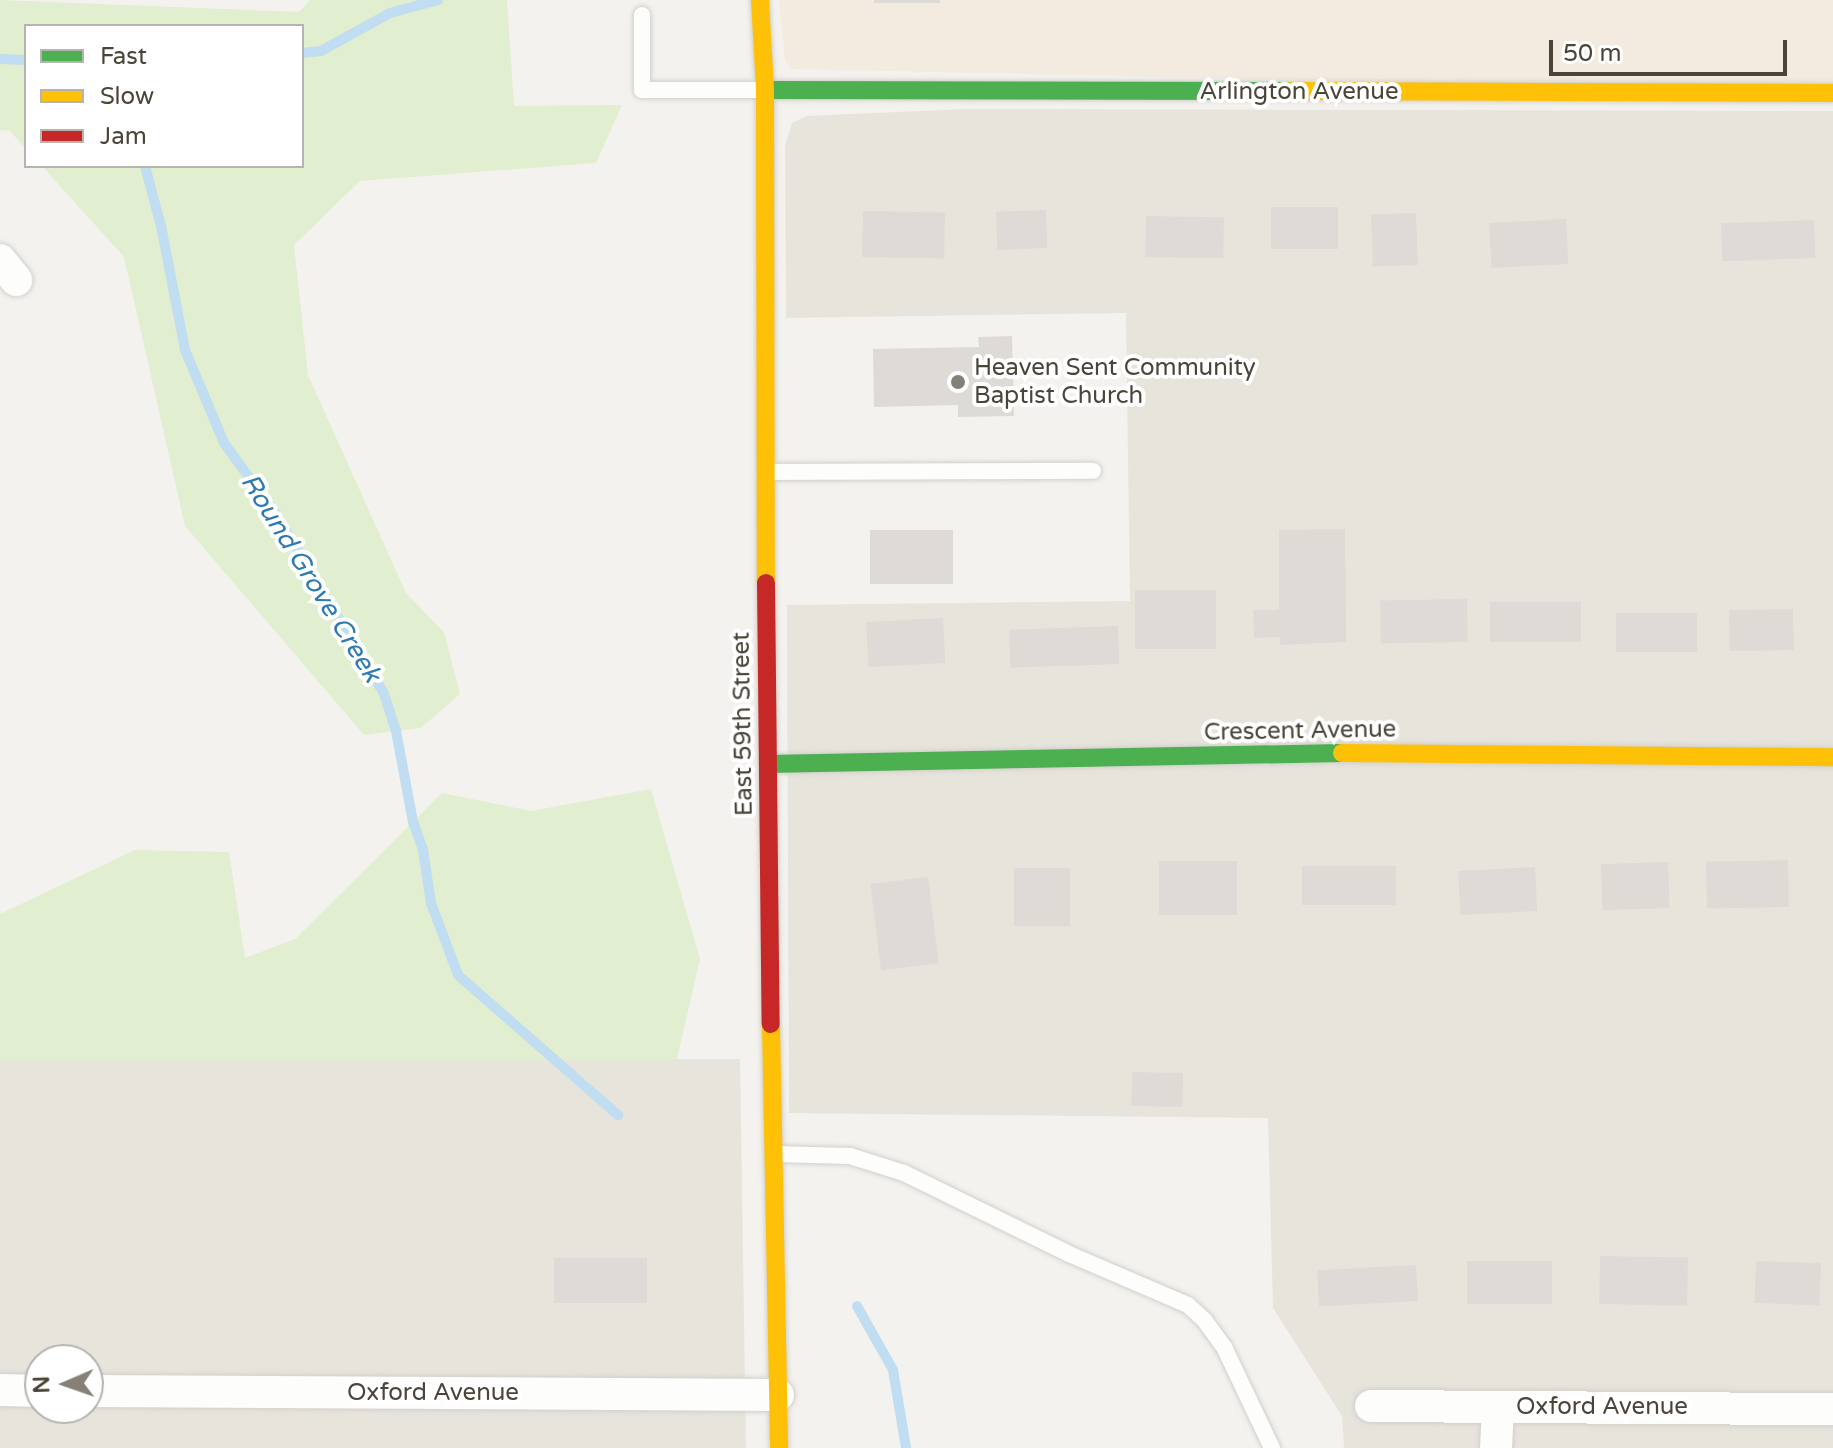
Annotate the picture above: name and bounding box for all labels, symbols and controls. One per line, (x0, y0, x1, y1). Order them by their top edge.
legend (24, 24, 304, 168)
scale bar (1553, 24, 1791, 74)
text: 50 m (1563, 39, 1621, 68)
text: Fast (100, 42, 147, 71)
street label: Arlington Avenue (1199, 78, 1399, 106)
text: Slow (100, 82, 154, 111)
text: Jam (100, 122, 147, 151)
place label: Heaven Sent Community Baptist Church (974, 354, 1256, 410)
marker: Heaven Sent Community Baptist Church (949, 373, 967, 391)
water label: Round Grove Creek (234, 468, 388, 688)
street label: East 59th Street (727, 632, 759, 816)
street label: Crescent Avenue (1204, 715, 1396, 747)
north arrow (24, 1344, 104, 1424)
text: N (29, 1375, 55, 1394)
street label: Oxford Avenue (347, 1379, 519, 1407)
street label: Oxford Avenue (1516, 1393, 1688, 1421)

